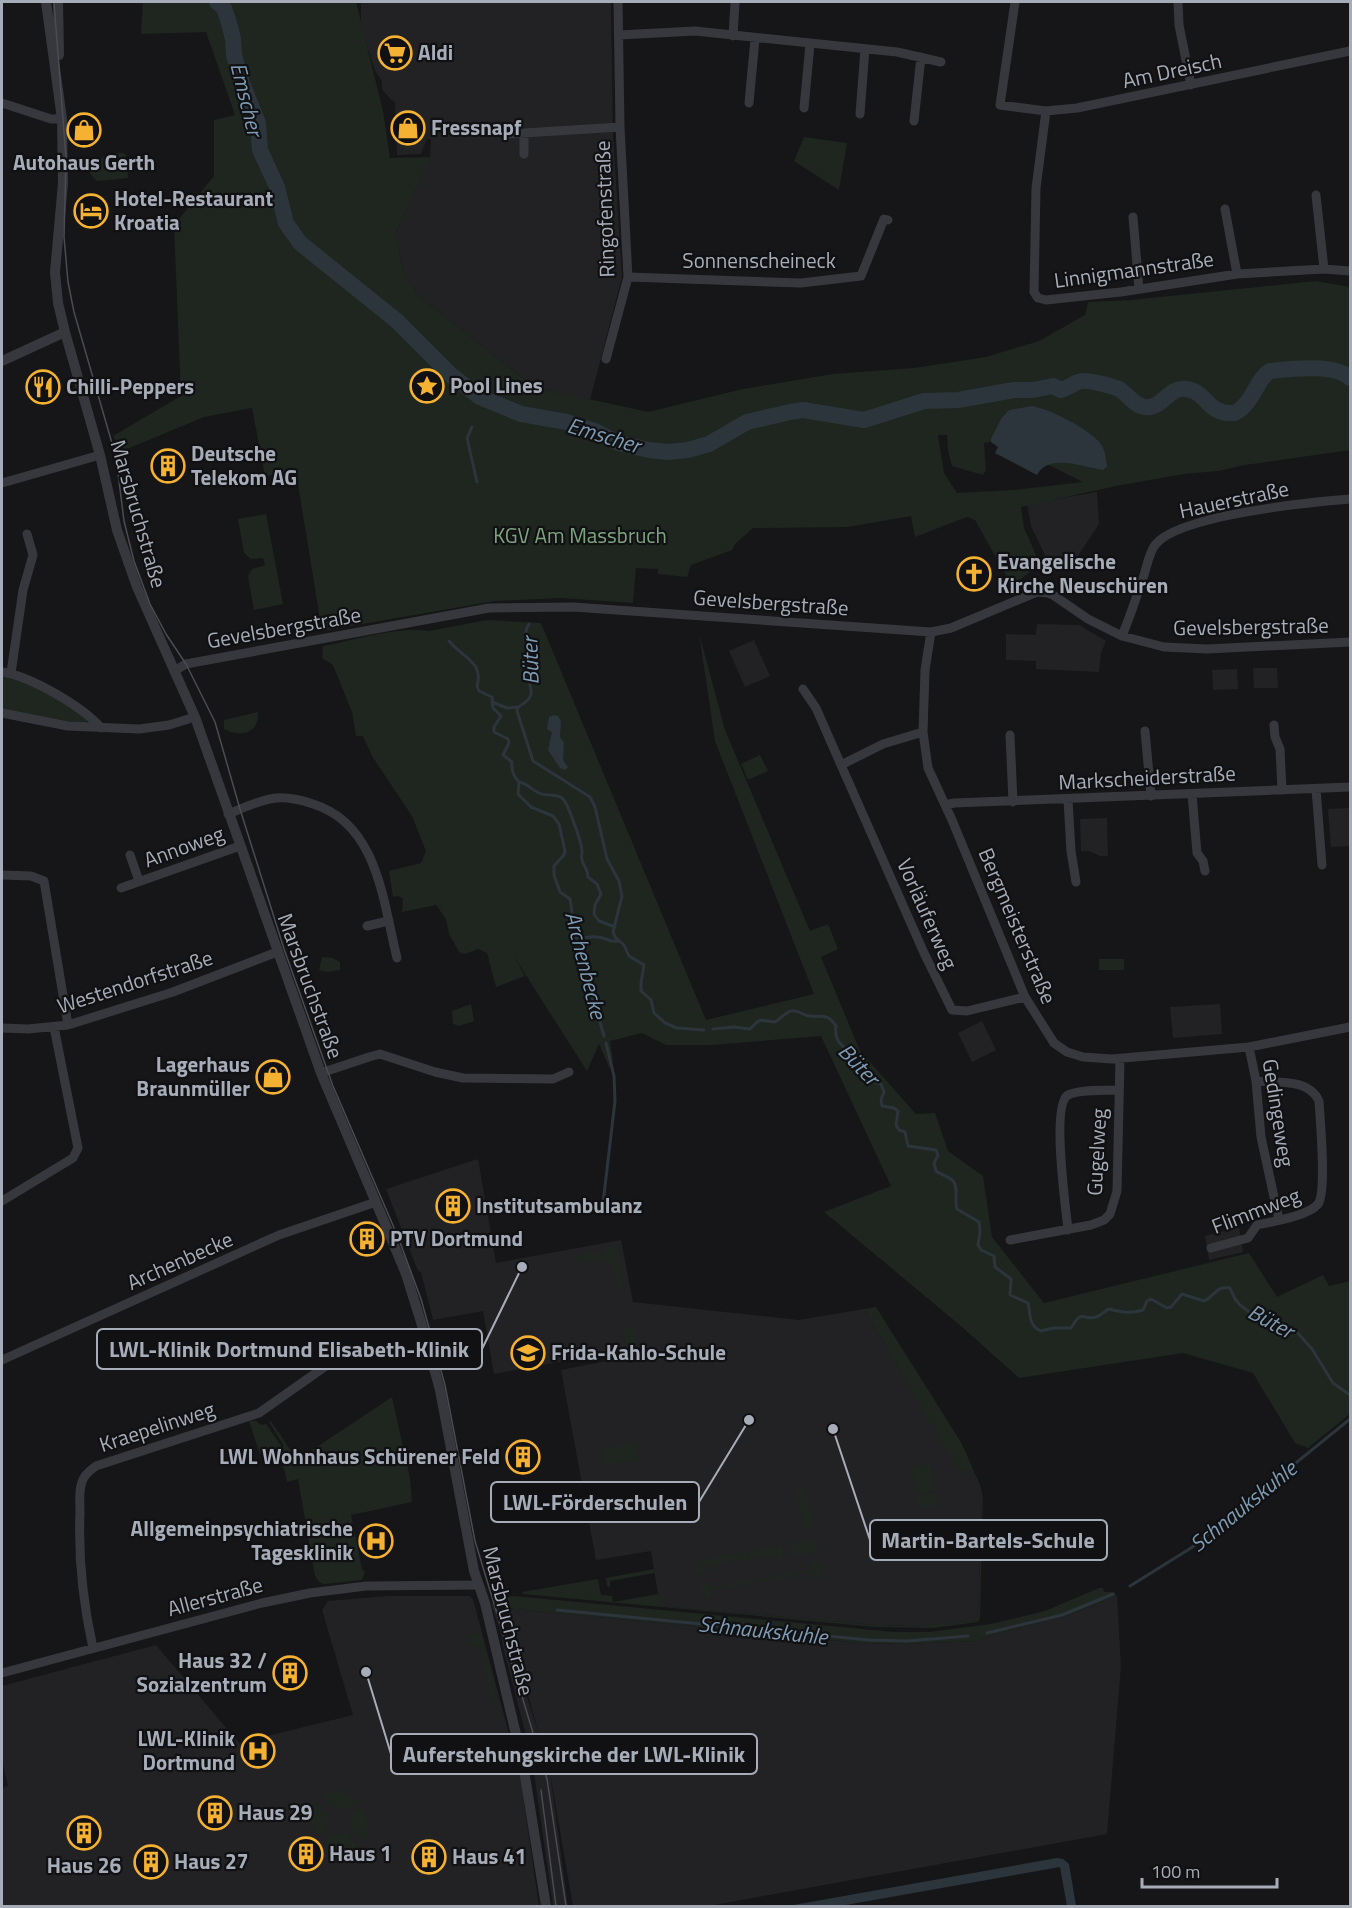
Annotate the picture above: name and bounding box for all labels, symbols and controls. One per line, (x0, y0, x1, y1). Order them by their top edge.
supermarket icon: Aldi (377, 35, 413, 71)
place label: Aldi (418, 36, 453, 68)
street label: Am Dreisch (1119, 44, 1224, 96)
water label: Emscher (221, 59, 273, 142)
shop icon: Fressnapf (390, 110, 426, 146)
place label: Fressnapf (431, 111, 522, 143)
shop icon: Autohaus Gerth (66, 112, 102, 148)
street label: Ringofenstraße (586, 140, 622, 278)
place label: Autohaus Gerth (13, 146, 155, 178)
place label: Hotel-Restaurant Kroatia (114, 182, 273, 238)
hotel icon: Hotel-Restaurant Kroatia (73, 193, 109, 229)
street label: Linnigmannstraße (1052, 242, 1216, 296)
street label: Sonnenscheineck (682, 244, 836, 276)
place icon: Pool Lines (409, 368, 445, 404)
restaurant icon: Chilli-Peppers (25, 369, 61, 405)
place label: Pool Lines (450, 369, 543, 401)
place label: Chilli-Peppers (66, 370, 194, 402)
water label: Emscher (563, 408, 648, 463)
street label: Marsbruchstraße (103, 436, 175, 592)
place label: Deutsche Telekom AG (191, 437, 297, 493)
building icon: Deutsche Telekom AG (150, 448, 186, 484)
street label: Hauerstraße (1176, 472, 1292, 526)
park label: KGV Am Massbruch (493, 519, 667, 551)
place label: Evangelische Kirche Neuschüren (997, 545, 1168, 601)
church icon: Evangelische Kirche Neuschüren (956, 556, 992, 592)
street label: Gevelsbergstraße (692, 581, 850, 623)
street label: Gevelsbergstraße (204, 598, 363, 656)
street label: Gevelsbergstraße (1173, 609, 1329, 643)
water label: Büter (512, 633, 548, 685)
street label: Markscheiderstraße (1058, 756, 1236, 798)
street label: Annoweg (139, 817, 228, 875)
street label: Bergmeisterstraße (971, 843, 1065, 1009)
street label: Vorläuferweg (889, 853, 967, 974)
street label: Marsbruchstraße (270, 908, 352, 1063)
water label: Archenbecke (556, 908, 616, 1024)
street label: Westendorfstraße (53, 941, 217, 1021)
water label: Büter (830, 1035, 890, 1095)
place label: Lagerhaus Braunmüller (136, 1048, 250, 1104)
street label: Gedingeweg (1255, 1056, 1303, 1169)
shop icon: Lagerhaus Braunmüller (255, 1059, 291, 1095)
street label: Gugelweg (1078, 1107, 1114, 1197)
street label: Flimmweg (1207, 1178, 1305, 1242)
building icon: Institutsambulanz (435, 1188, 471, 1224)
place label: Institutsambulanz (476, 1189, 642, 1221)
building icon: PTV Dortmund (349, 1221, 385, 1257)
street label: Archenbecke (121, 1222, 238, 1298)
place label: PTV Dortmund (390, 1222, 523, 1254)
water label: Büter (1242, 1295, 1303, 1349)
callout: LWL-Klinik Dortmund Elisabeth-Klinik (97, 1329, 482, 1369)
text: LWL-Klinik Dortmund Elisabeth-Klinik (109, 1332, 470, 1366)
school or university icon: Frida-Kahlo-Schule (510, 1335, 546, 1371)
place label: Frida-Kahlo-Schule (551, 1336, 726, 1368)
street label: Kraepelinweg (95, 1392, 219, 1460)
building icon: LWL Wohnhaus Schürener Feld (505, 1439, 541, 1475)
place label: LWL Wohnhaus Schürener Feld (219, 1440, 500, 1472)
water label: Schnaukskuhle (1182, 1451, 1305, 1560)
callout: LWL-Förderschulen (491, 1482, 699, 1522)
text: LWL-Förderschulen (503, 1485, 687, 1519)
place label: Allgemeinpsychiatrische Tagesklinik (131, 1512, 353, 1568)
callout: Martin-Bartels-Schule (870, 1520, 1107, 1560)
hospital icon: Allgemeinpsychiatrische Tagesklinik (358, 1523, 394, 1559)
text: Martin-Bartels-Schule (881, 1523, 1095, 1557)
street label: Marsbruchstraße (475, 1543, 543, 1699)
street label: Allerstraße (163, 1568, 266, 1624)
water label: Schnaukskuhle (697, 1606, 831, 1654)
place label: Haus 32 / Sozialzentrum (137, 1644, 267, 1700)
building icon: Haus 32 / Sozialzentrum (272, 1655, 308, 1691)
place label: LWL-Klinik Dortmund (138, 1722, 235, 1778)
hospital icon: LWL-Klinik Dortmund (240, 1733, 276, 1769)
callout: Auferstehungskirche der LWL-Klinik (391, 1734, 757, 1774)
text: Auferstehungskirche der LWL-Klinik (403, 1737, 746, 1771)
building icon: Haus 29 (197, 1795, 233, 1831)
place label: Haus 29 (238, 1796, 313, 1828)
building icon: Haus 26 (66, 1815, 102, 1851)
building icon: Haus 1 (288, 1836, 324, 1872)
place label: Haus 1 (329, 1837, 392, 1869)
building icon: Haus 41 (411, 1839, 447, 1875)
place label: Haus 41 (452, 1840, 527, 1872)
building icon: Haus 27 (133, 1844, 169, 1880)
place label: Haus 27 (174, 1845, 249, 1877)
place label: Haus 26 (47, 1849, 122, 1881)
scale bar (1142, 1851, 1277, 1889)
text: 100 m (1151, 1858, 1200, 1885)

